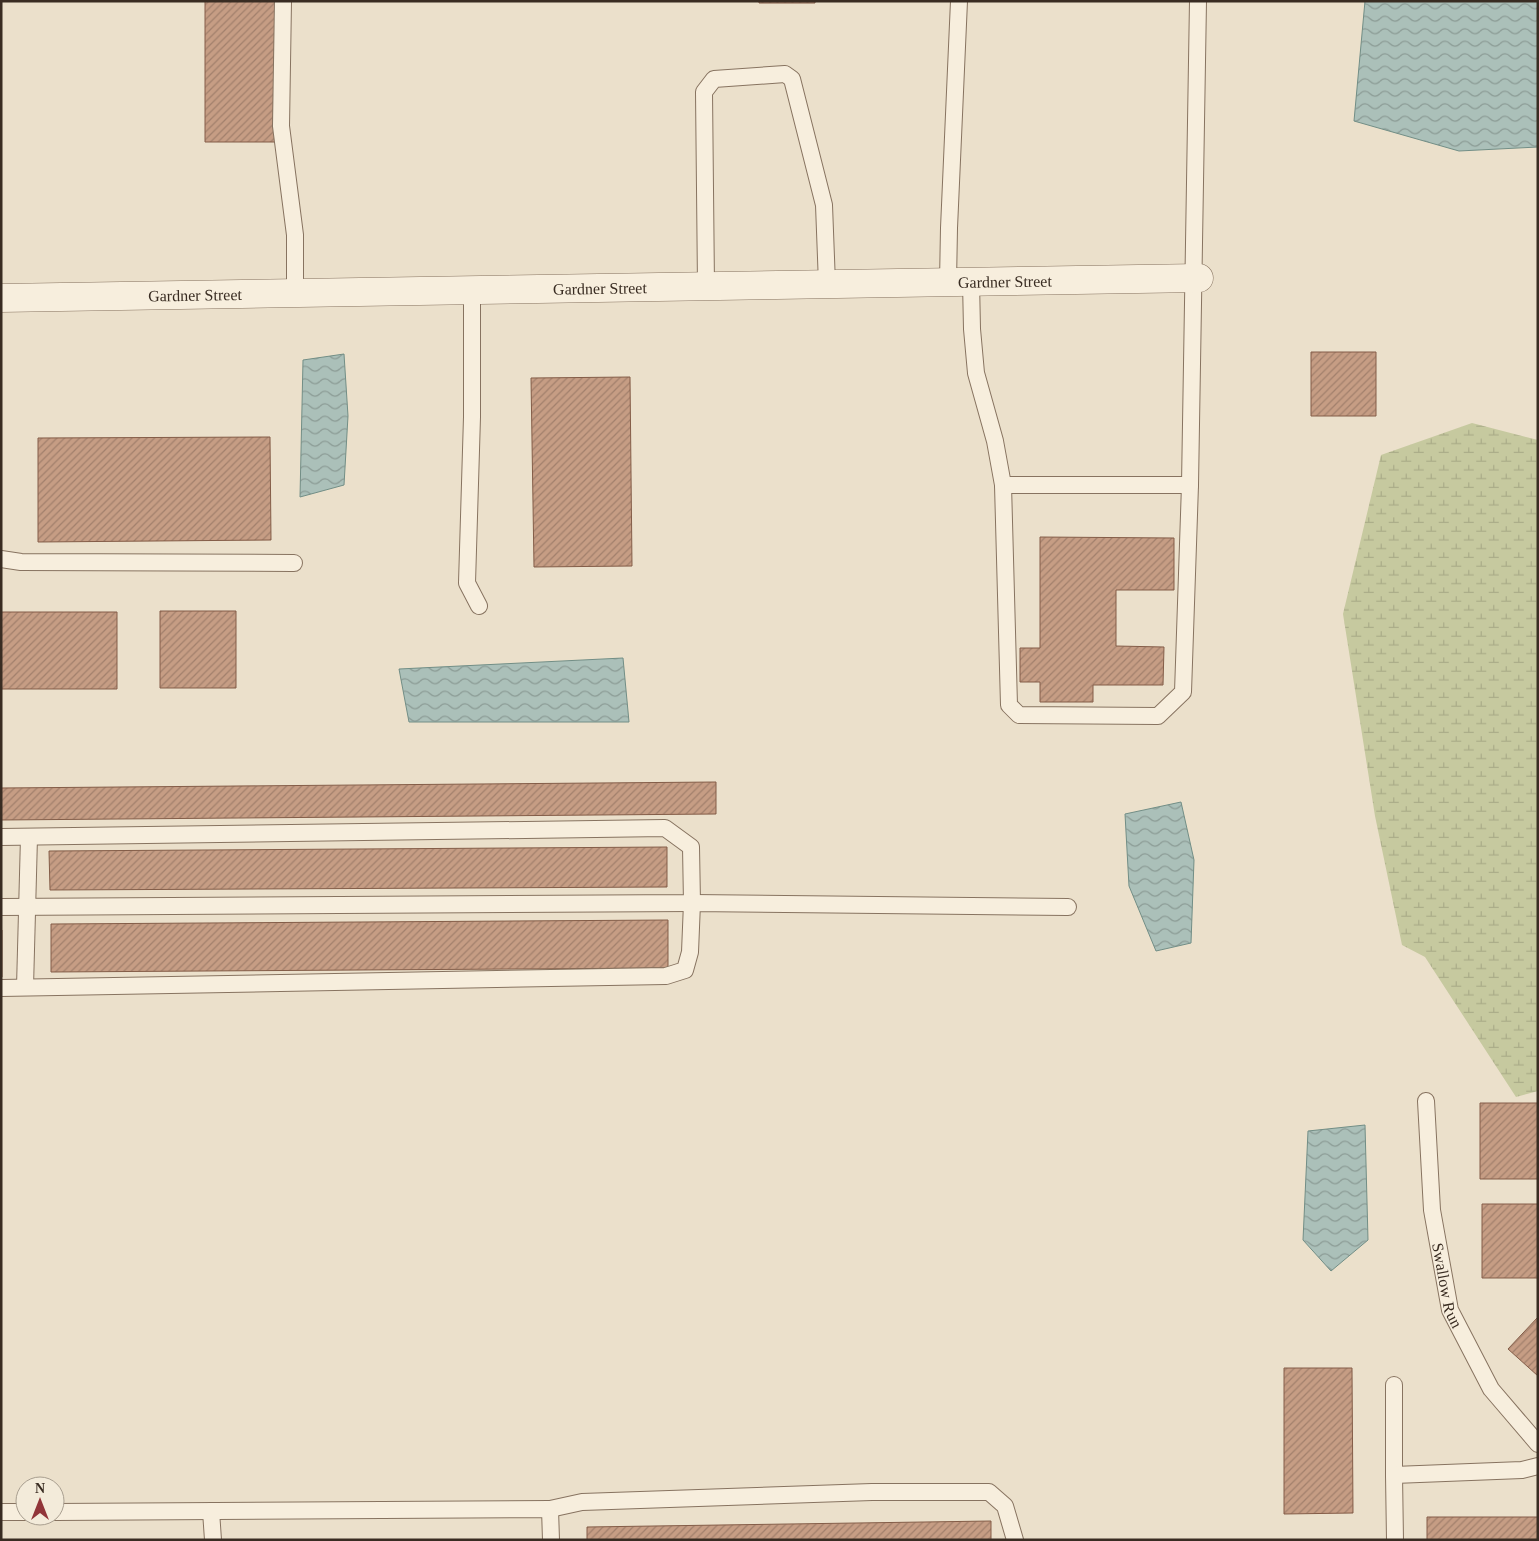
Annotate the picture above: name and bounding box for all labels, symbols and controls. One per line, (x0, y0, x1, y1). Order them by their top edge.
street label: Gardner Street (958, 272, 1052, 291)
street label: Gardner Street (553, 279, 648, 298)
street label: Gardner Street (148, 286, 243, 305)
street label: Swallow Run (1429, 1242, 1466, 1331)
north arrow (15, 1476, 65, 1526)
text: N (35, 1481, 45, 1496)

